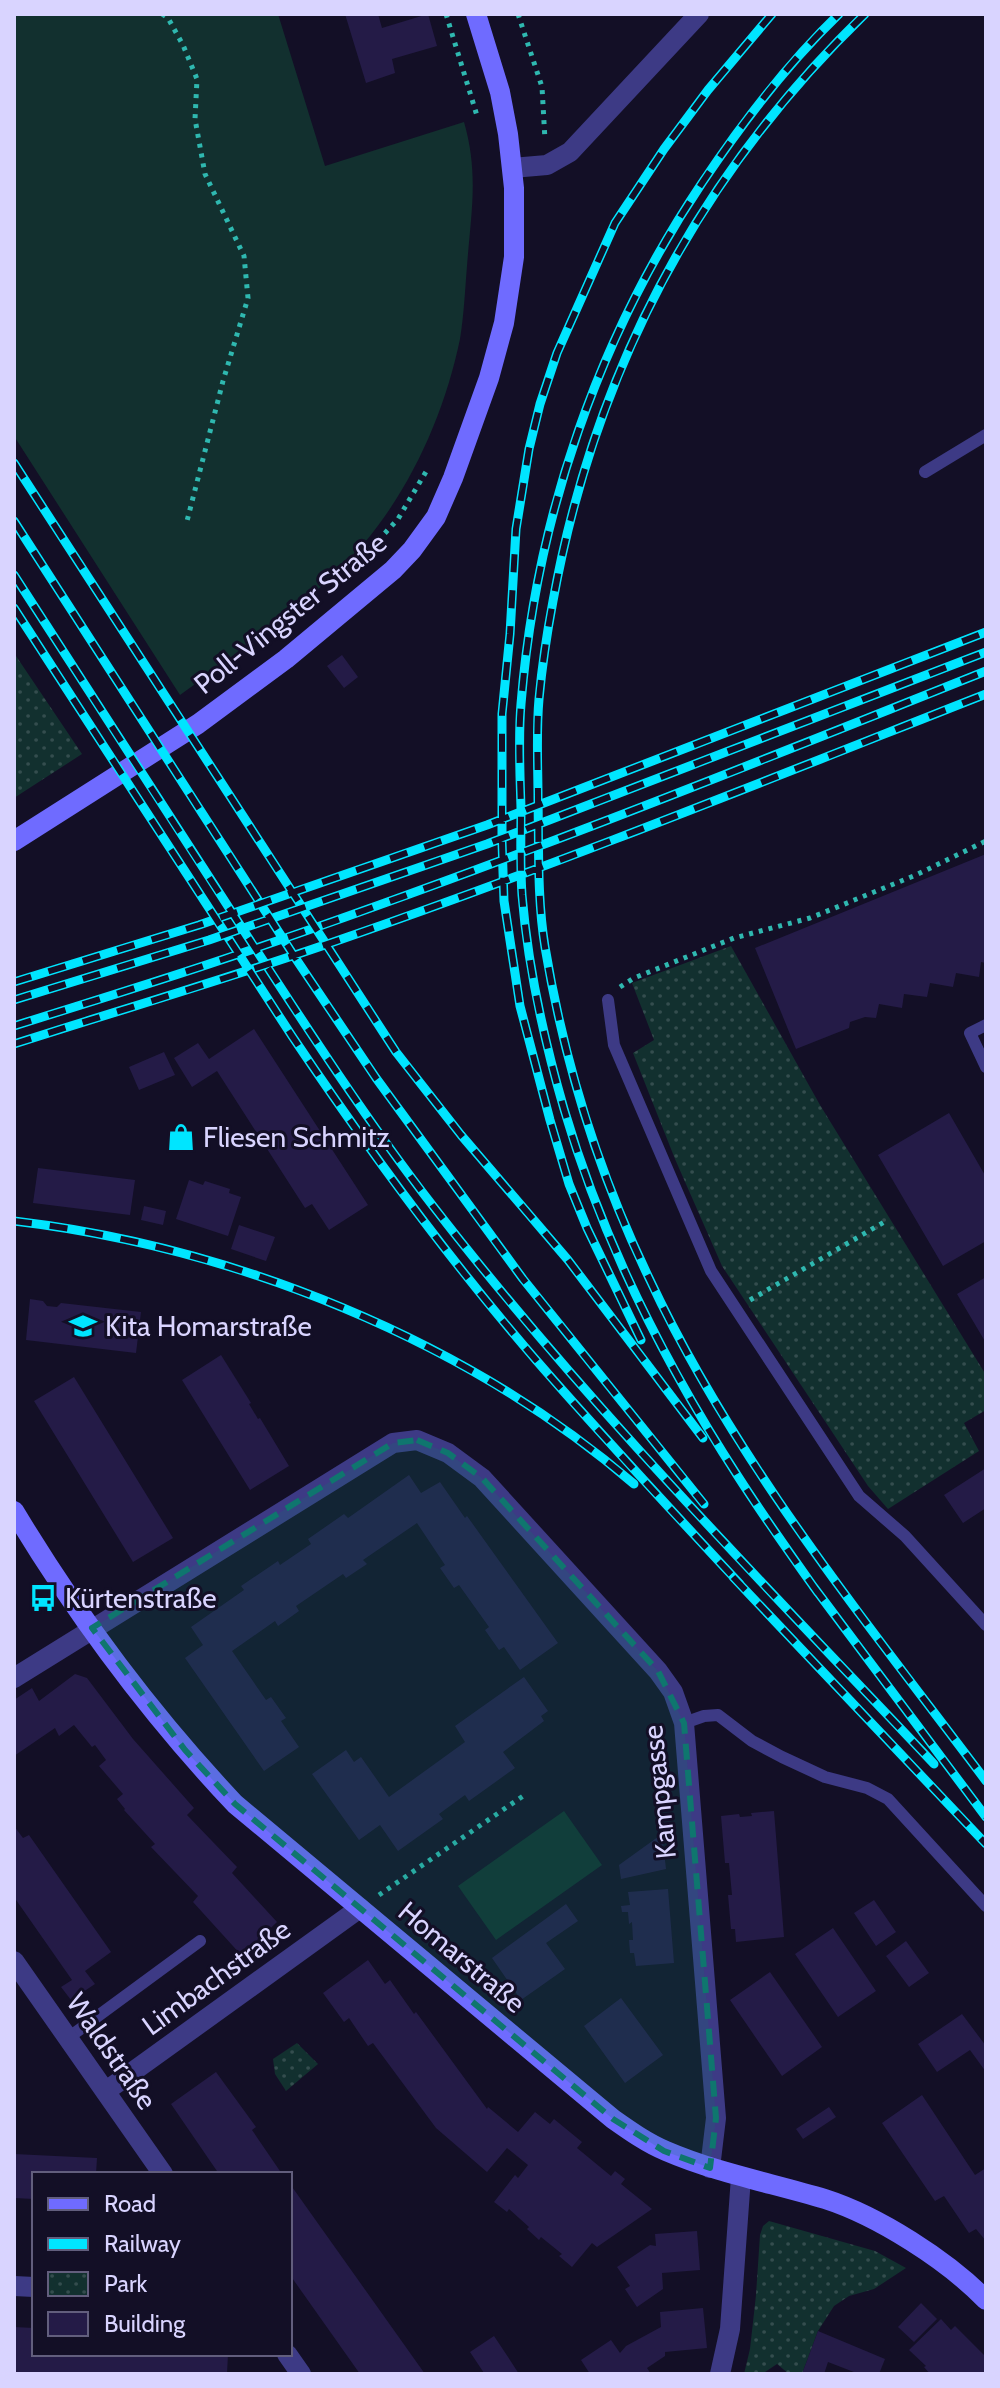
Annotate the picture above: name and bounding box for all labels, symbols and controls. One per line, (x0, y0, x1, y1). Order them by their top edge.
street label: Poll-Vingster Straße (187, 525, 393, 701)
place label: Fliesen Schmitz (203, 1120, 390, 1154)
shop icon: Fliesen Schmitz (166, 1122, 196, 1152)
place label: Kita Homarstraße (105, 1309, 312, 1343)
school or university icon: Kita Homarstraße (68, 1311, 98, 1341)
place label: Kürtenstraße (65, 1581, 216, 1615)
bus stop icon: Kürtenstraße (28, 1583, 58, 1613)
street label: Kampgasse (635, 1723, 683, 1861)
street label: Homarstraße (392, 1894, 532, 2020)
street label: Limbachstraße (135, 1912, 297, 2042)
street label: Waldstraße (60, 1986, 164, 2116)
legend (32, 2172, 292, 2356)
text: Road (104, 2189, 156, 2218)
text: Railway (104, 2229, 181, 2258)
text: Park (104, 2269, 147, 2298)
text: Building (104, 2309, 186, 2338)

